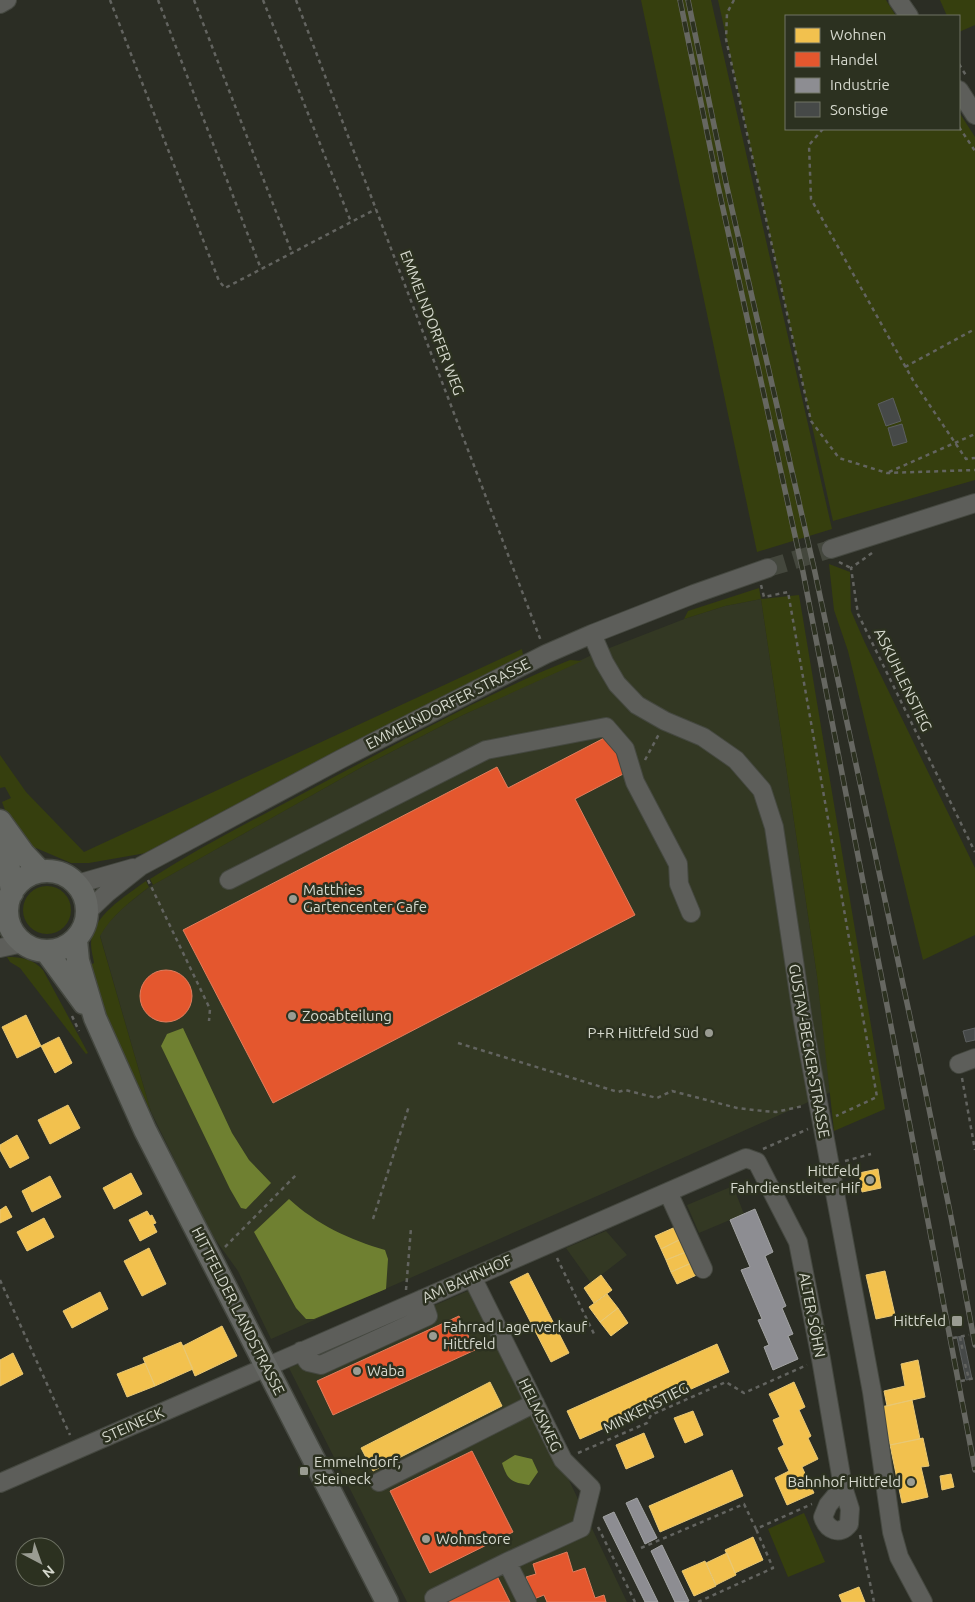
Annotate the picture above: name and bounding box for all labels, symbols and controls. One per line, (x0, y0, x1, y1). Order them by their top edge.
legend (785, 15, 960, 130)
text: Wohnen (830, 26, 886, 43)
text: Handel (830, 51, 878, 68)
text: Industrie (830, 76, 890, 93)
text: Sonstige (830, 101, 888, 118)
street label: EMMELNDORFER WEG (397, 248, 468, 398)
street label: ASKUHLENSTIEG (871, 625, 936, 734)
street label: EMMELNDORFER STRASSE (363, 655, 533, 752)
place label: Matthies Gartencenter Cafe (303, 881, 427, 915)
marker: Matthies Gartencenter Cafe (287, 893, 299, 905)
street label: GUSTAV-BECKER-STRASSE (786, 963, 833, 1139)
place label: Zooabteilung (302, 1007, 392, 1024)
marker: Zooabteilung (286, 1010, 298, 1022)
place label: P+R Hittfeld Süd (588, 1024, 699, 1041)
marker: P+R Hittfeld Süd (703, 1027, 715, 1039)
place label: Hittfeld Fahrdienstleiter Hif (730, 1162, 860, 1196)
marker: Hittfeld Fahrdienstleiter Hif (864, 1174, 876, 1186)
street label: HITTFELDER LANDSTRASSE (189, 1224, 288, 1398)
street label: AM BAHNHOF (419, 1251, 514, 1306)
street label: ALTER SÖHN (796, 1271, 829, 1359)
place label: Hittfeld (893, 1312, 946, 1329)
marker: Hittfeld (950, 1314, 964, 1328)
place label: Fahrrad Lagerverkauf Hittfeld (443, 1318, 587, 1352)
marker: Fahrrad Lagerverkauf Hittfeld (427, 1330, 439, 1342)
place label: Waba (367, 1362, 405, 1379)
marker: Waba (351, 1365, 363, 1377)
street label: HELMSWEG (515, 1375, 565, 1454)
street label: MINKENSTIEG (600, 1379, 692, 1436)
street label: STEINECK (99, 1403, 166, 1446)
place label: Emmelndorf, Steineck (314, 1453, 401, 1487)
marker: Emmelndorf, Steineck (298, 1465, 310, 1477)
place label: Bahnhof Hittfeld (788, 1473, 901, 1490)
marker: Bahnhof Hittfeld (905, 1476, 917, 1488)
place label: Wohnstore (436, 1530, 511, 1547)
marker: Wohnstore (420, 1533, 432, 1545)
north arrow (15, 1537, 65, 1587)
text: N (39, 1562, 58, 1581)

